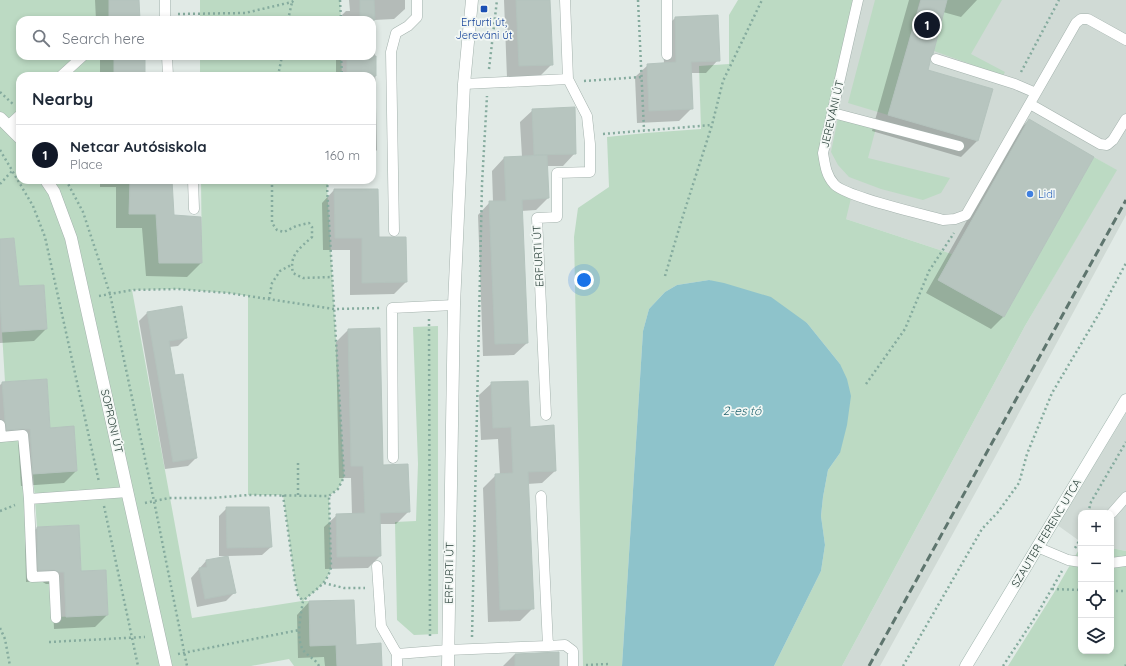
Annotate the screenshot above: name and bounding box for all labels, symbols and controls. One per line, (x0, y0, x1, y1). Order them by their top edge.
marker: Erfurti út, Jereváni út (479, 4, 489, 14)
pin: 1 (914, 10, 940, 40)
place label: Erfurti út, Jereváni út (456, 15, 513, 42)
search box (16, 16, 376, 60)
icon: search (30, 27, 52, 49)
text: Search here (62, 29, 145, 48)
street label: JEREVÁNI ÚT (817, 79, 847, 149)
text: Nearby (32, 88, 93, 109)
text: Netcar Autósiskola (70, 137, 207, 156)
text: 1 (42, 147, 48, 163)
text: 160 m (325, 147, 360, 163)
text: Place (70, 156, 103, 172)
place label: Lidl (1038, 187, 1055, 201)
marker: Lidl (1025, 189, 1035, 199)
street label: ERFURTI ÚT (529, 224, 547, 287)
your location (574, 270, 594, 290)
street label: SOPRONI ÚT (98, 388, 126, 455)
water label: 2-es tó (723, 403, 762, 418)
street label: SZAUTER FERENC UTCA (1008, 476, 1084, 590)
map controls (1078, 510, 1114, 654)
button: + (1078, 510, 1114, 546)
street label: ERFURTI ÚT (441, 542, 457, 604)
button: − (1078, 546, 1114, 582)
button: locate (1078, 582, 1114, 618)
button: layers (1078, 618, 1114, 654)

